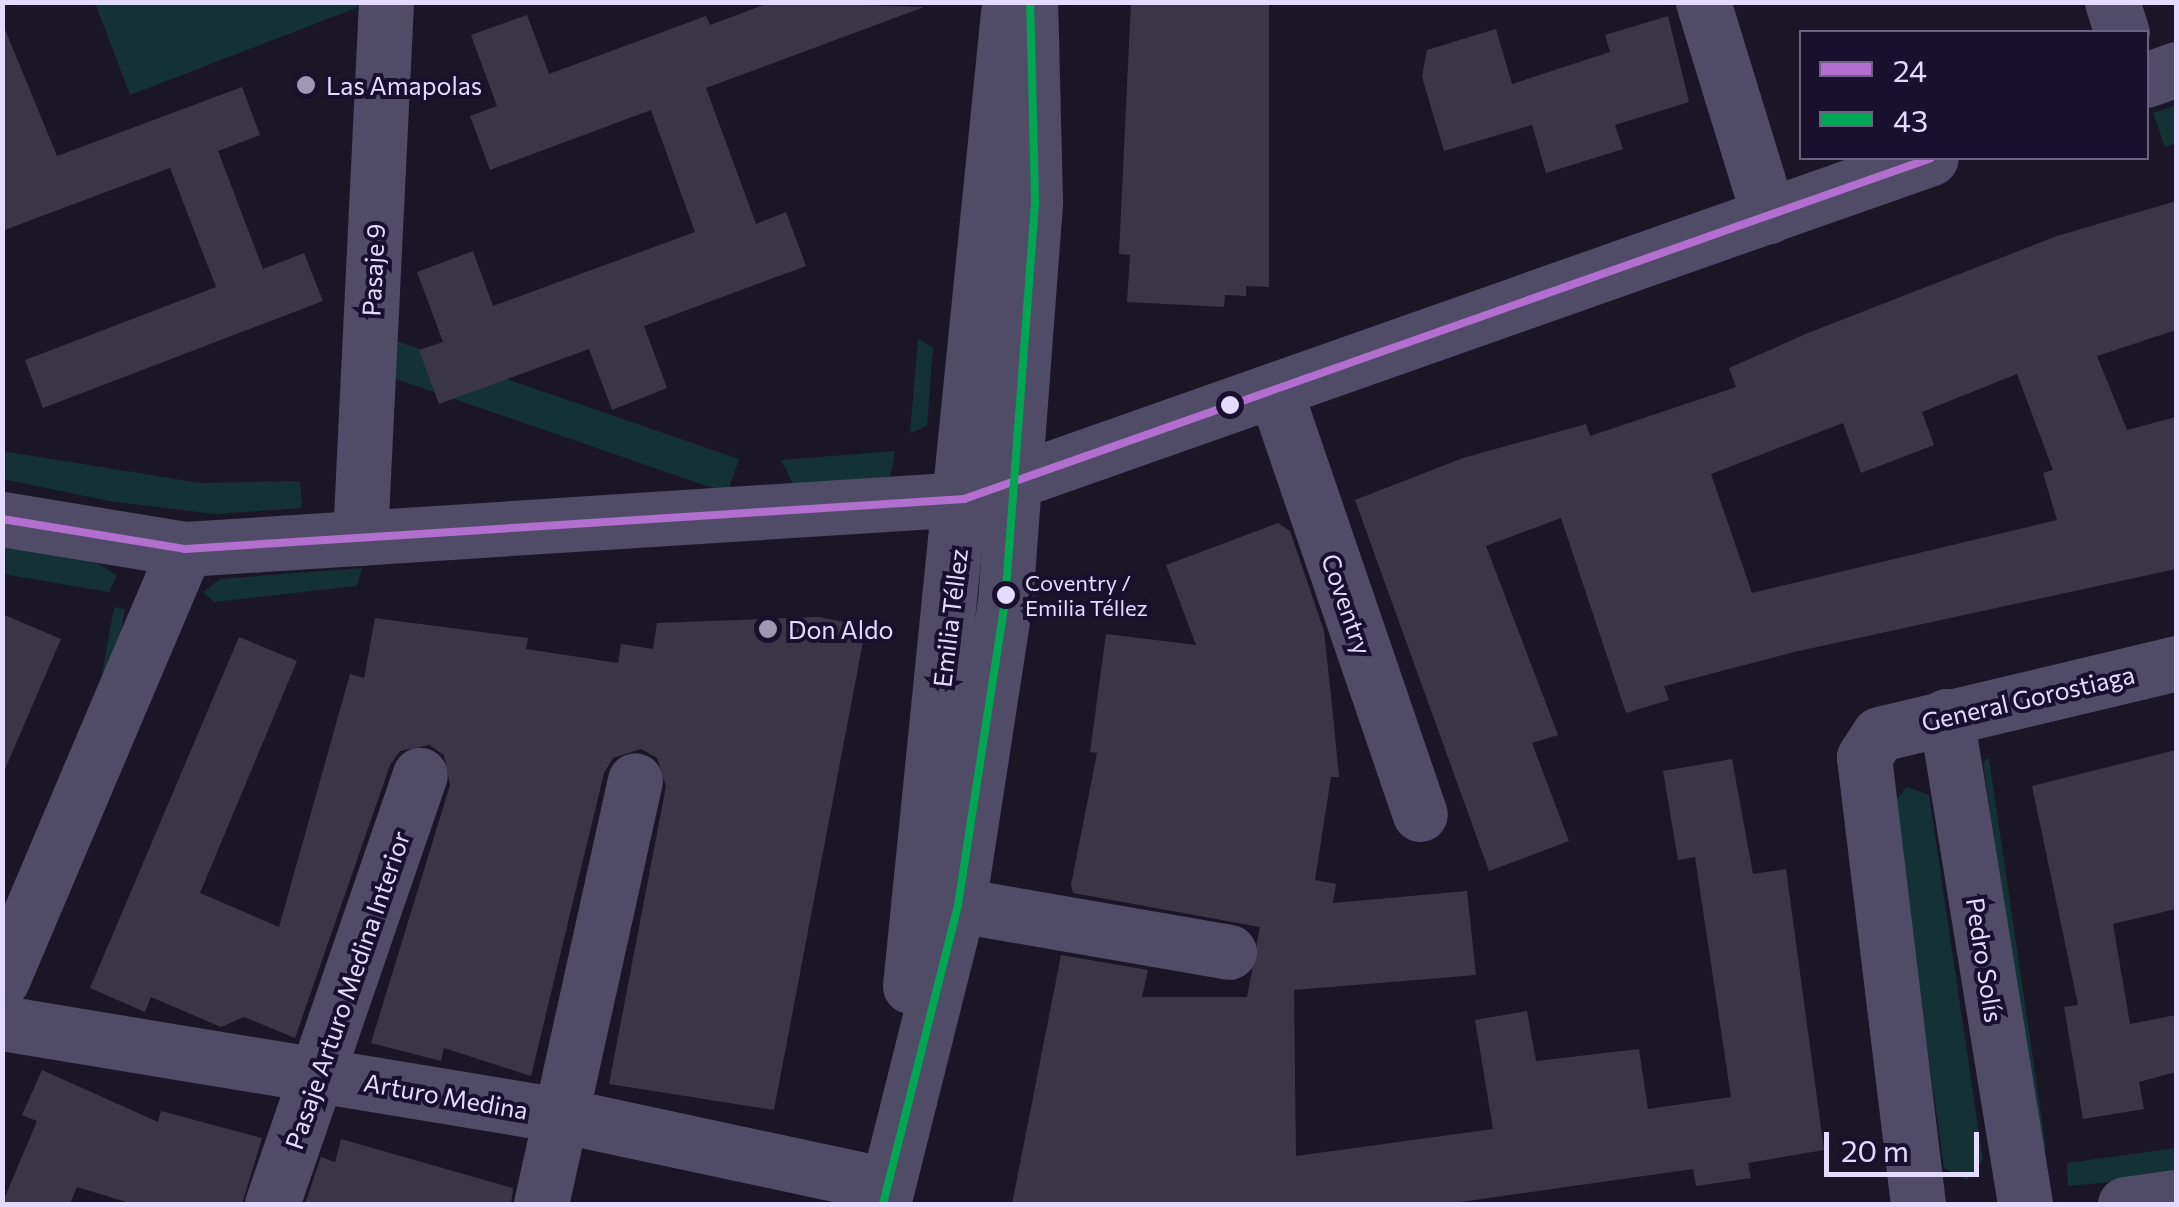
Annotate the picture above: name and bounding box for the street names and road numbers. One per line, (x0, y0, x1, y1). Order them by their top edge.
street label: Pasaje 9 (356, 223, 390, 317)
street label: Emilia Téllez (927, 547, 973, 689)
street label: Coventry (1316, 550, 1378, 658)
street label: General Gorostiaga (1918, 659, 2138, 737)
street label: Pasaje Arturo Medina Interior (278, 827, 416, 1153)
street label: Pedro Solís (1960, 895, 2010, 1025)
street label: Arturo Medina (362, 1067, 530, 1125)

